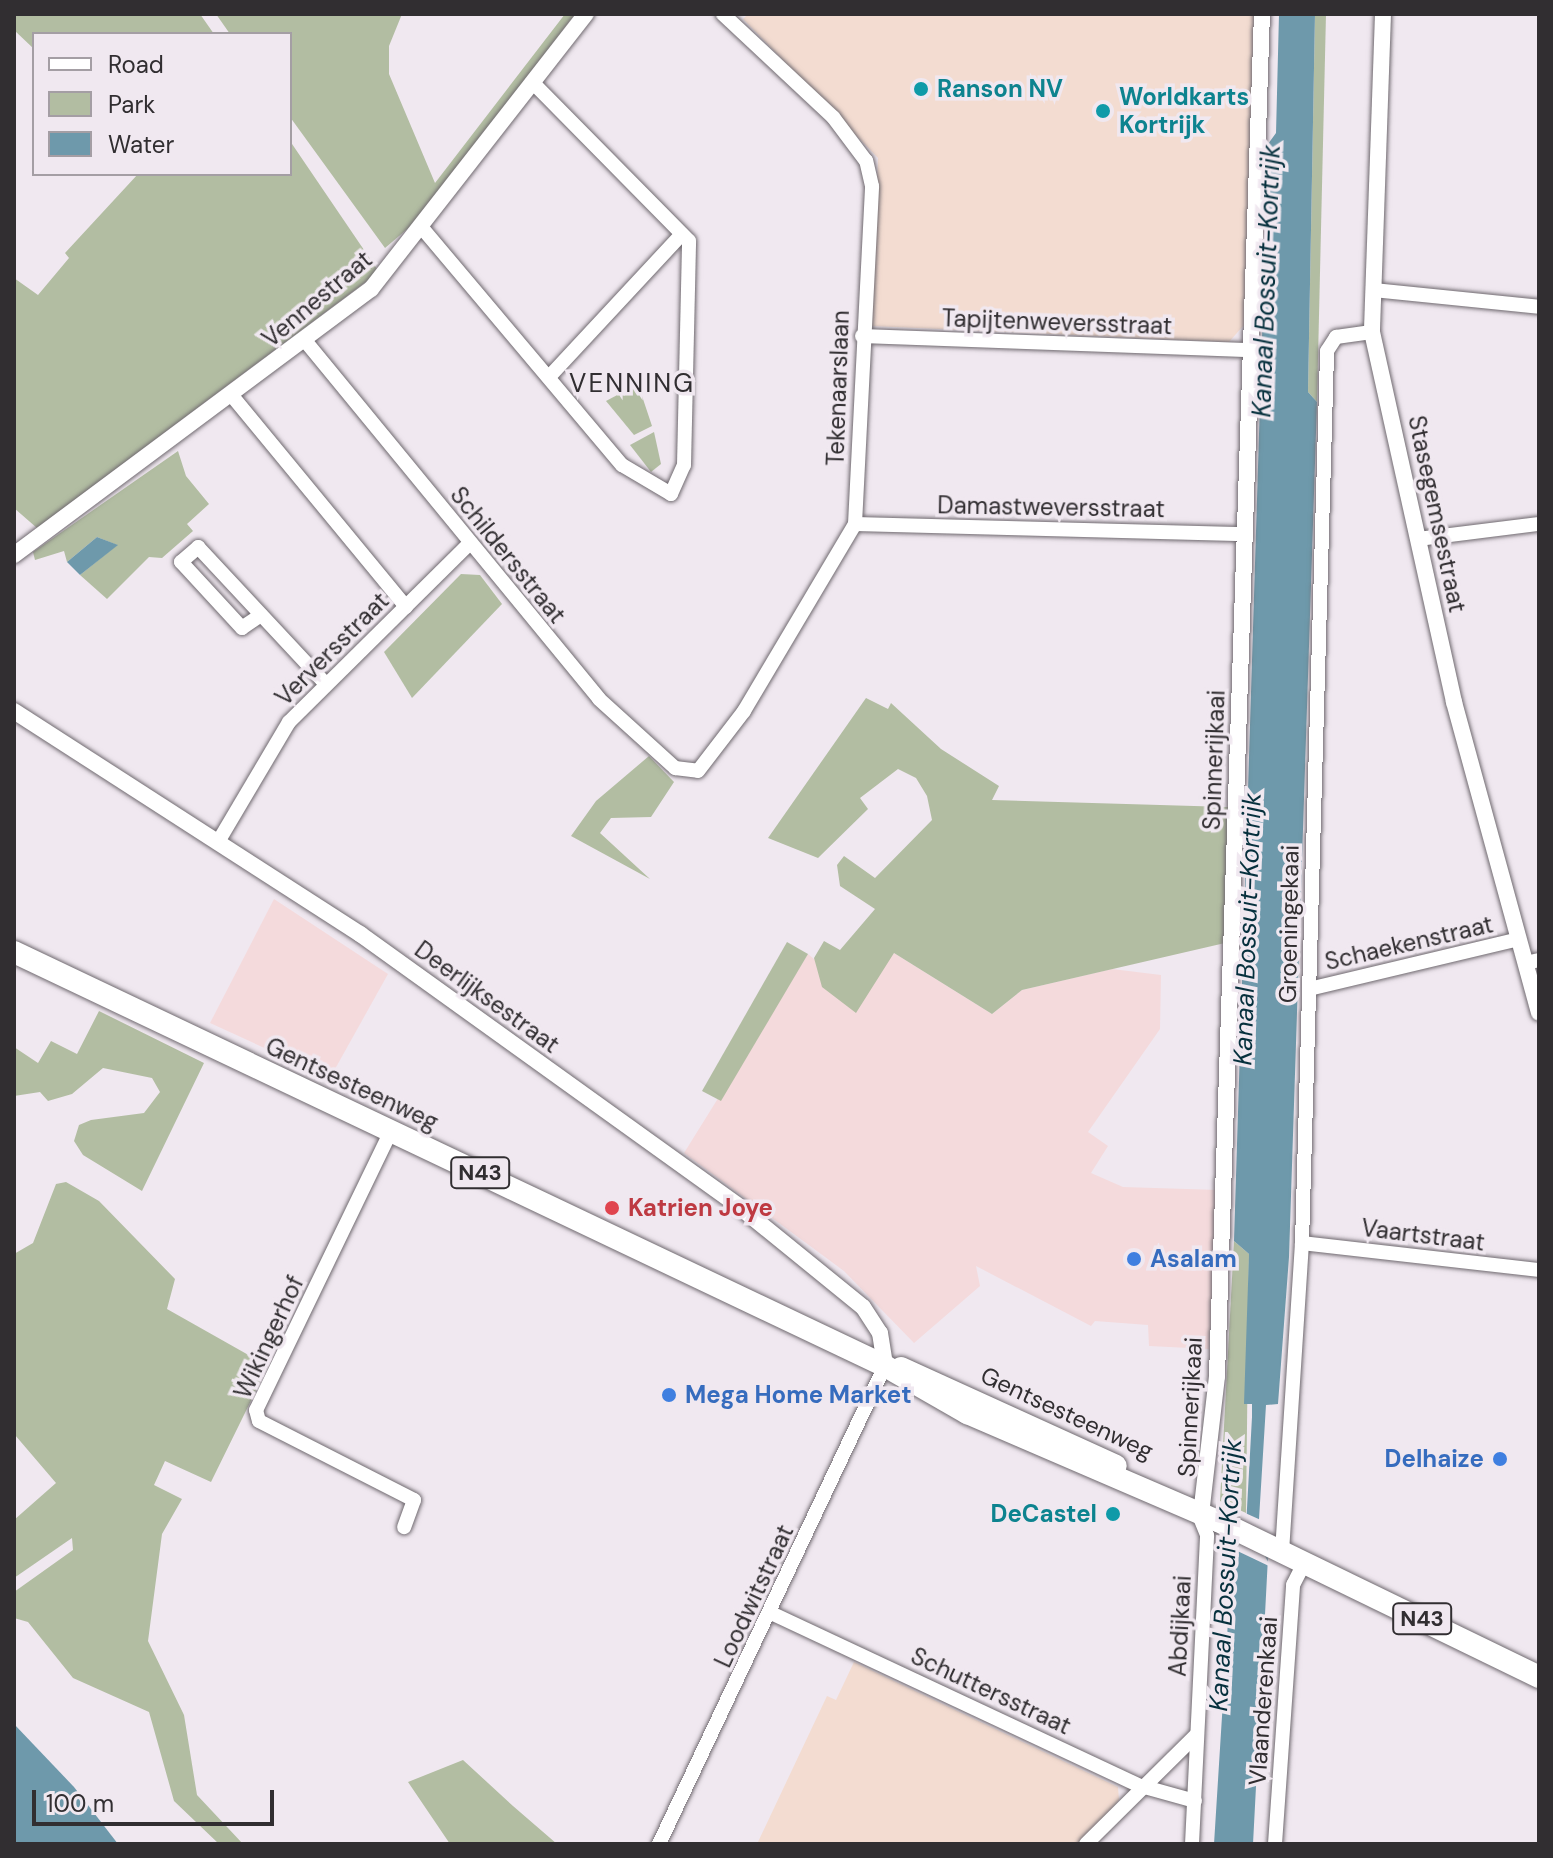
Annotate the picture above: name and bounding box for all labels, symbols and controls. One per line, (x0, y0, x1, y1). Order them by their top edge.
legend (32, 32, 292, 176)
text: Road (108, 49, 164, 80)
place label: Ranson NV (937, 75, 1063, 103)
marker: Ranson NV (912, 80, 930, 98)
place label: Worldkarts Kortrijk (1119, 83, 1249, 139)
text: Park (108, 89, 155, 120)
marker: Worldkarts Kortrijk (1094, 102, 1112, 120)
text: Water (108, 129, 174, 160)
water label: Kanaal Bossuit-Kortrijk (1247, 144, 1287, 418)
street label: Vennestraat (256, 245, 378, 353)
street label: Tapijtenweversstraat (941, 304, 1173, 340)
street label: Tekenaarslaan (821, 310, 855, 466)
district label: VENNING (569, 368, 695, 400)
street label: Stasegemsestraat (1402, 413, 1472, 615)
street label: Schildersstraat (444, 481, 572, 629)
street label: Damastweversstraat (937, 491, 1165, 523)
street label: Verversstraat (269, 586, 395, 712)
street label: Spinnerijkaai (1197, 689, 1231, 831)
water label: Kanaal Bossuit-Kortrijk (1228, 792, 1268, 1066)
street label: Groeningekaai (1273, 845, 1305, 1003)
street label: Schaekenstraat (1322, 910, 1496, 976)
street label: Deerlijksestraat (409, 935, 565, 1059)
street label: Gentsesteenweg (261, 1031, 443, 1137)
road number: N43 (450, 1155, 510, 1191)
place label: Katrien Joye (628, 1194, 773, 1222)
marker: Katrien Joye (603, 1199, 621, 1217)
street label: Vaartstraat (1360, 1213, 1486, 1257)
place label: Asalam (1150, 1245, 1237, 1273)
marker: Asalam (1125, 1250, 1143, 1268)
street label: Wikingerhof (228, 1271, 310, 1403)
street label: Spinnerijkaai (1172, 1336, 1208, 1478)
street label: Gentsesteenweg (976, 1360, 1158, 1466)
place label: Mega Home Market (685, 1381, 912, 1409)
marker: Mega Home Market (660, 1386, 678, 1404)
water label: Kanaal Bossuit-Kortrijk (1203, 1438, 1249, 1712)
place label: Delhaize (1384, 1445, 1484, 1473)
marker: Delhaize (1491, 1450, 1509, 1468)
place label: DeCastel (990, 1500, 1097, 1528)
marker: DeCastel (1104, 1505, 1122, 1523)
street label: Loodwitstraat (708, 1520, 800, 1672)
street label: Abdijkaai (1163, 1575, 1197, 1677)
road number: N43 (1392, 1601, 1452, 1637)
street label: Vlaanderenkaai (1243, 1615, 1283, 1787)
street label: Schuttersstraat (906, 1641, 1076, 1741)
scale bar (36, 1774, 278, 1824)
text: 100 m (46, 1788, 114, 1819)

